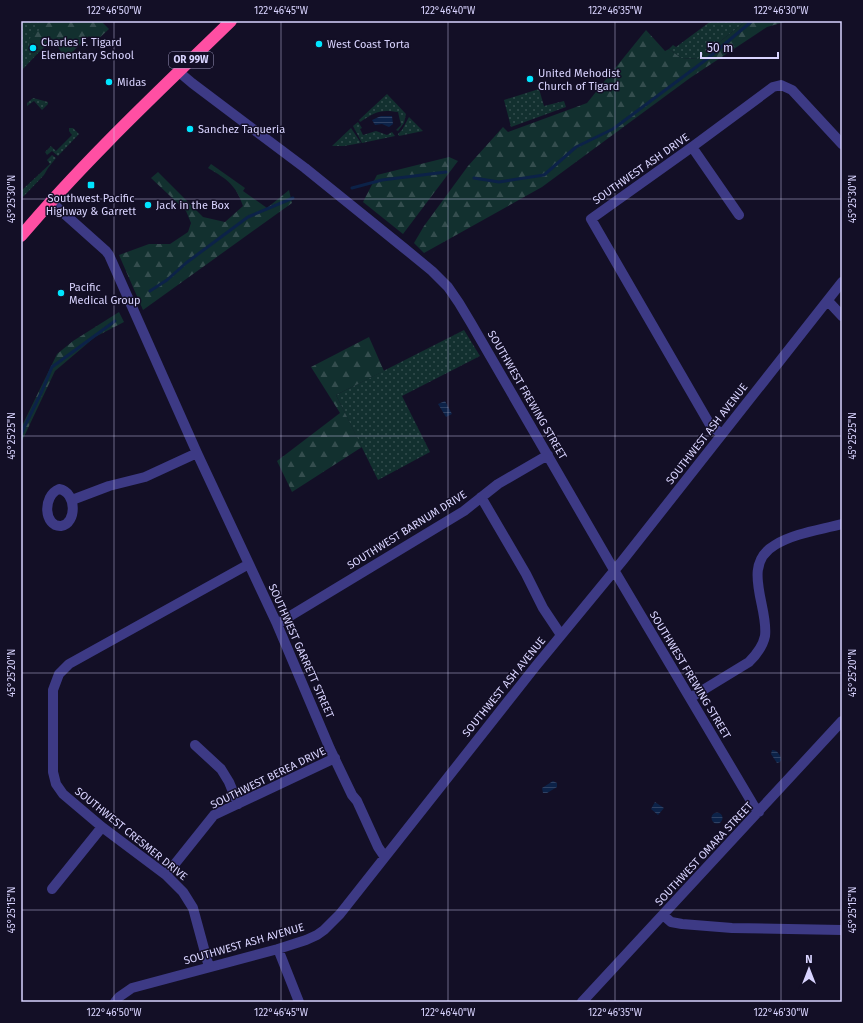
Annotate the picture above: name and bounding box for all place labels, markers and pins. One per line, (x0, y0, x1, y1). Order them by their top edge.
place label: Charles F. Tigard Elementary School (41, 36, 134, 62)
place label: West Coast Torta (327, 38, 410, 51)
marker: West Coast Torta (314, 39, 324, 49)
marker: Charles F. Tigard Elementary School (28, 43, 38, 53)
place label: United Mehodist Church of Tigard (538, 67, 620, 93)
marker: United Mehodist Church of Tigard (525, 74, 535, 84)
place label: Midas (117, 76, 146, 89)
marker: Midas (104, 77, 114, 87)
place label: Sanchez Taqueria (198, 123, 285, 136)
marker: Sanchez Taqueria (185, 124, 195, 134)
marker: Southwest Pacific Highway & Garrett (86, 180, 96, 190)
place label: Southwest Pacific Highway & Garrett (46, 192, 136, 218)
place label: Jack in the Box (156, 199, 230, 212)
marker: Jack in the Box (143, 200, 153, 210)
place label: Pacific Medical Group (69, 281, 141, 307)
marker: Pacific Medical Group (56, 288, 66, 298)

